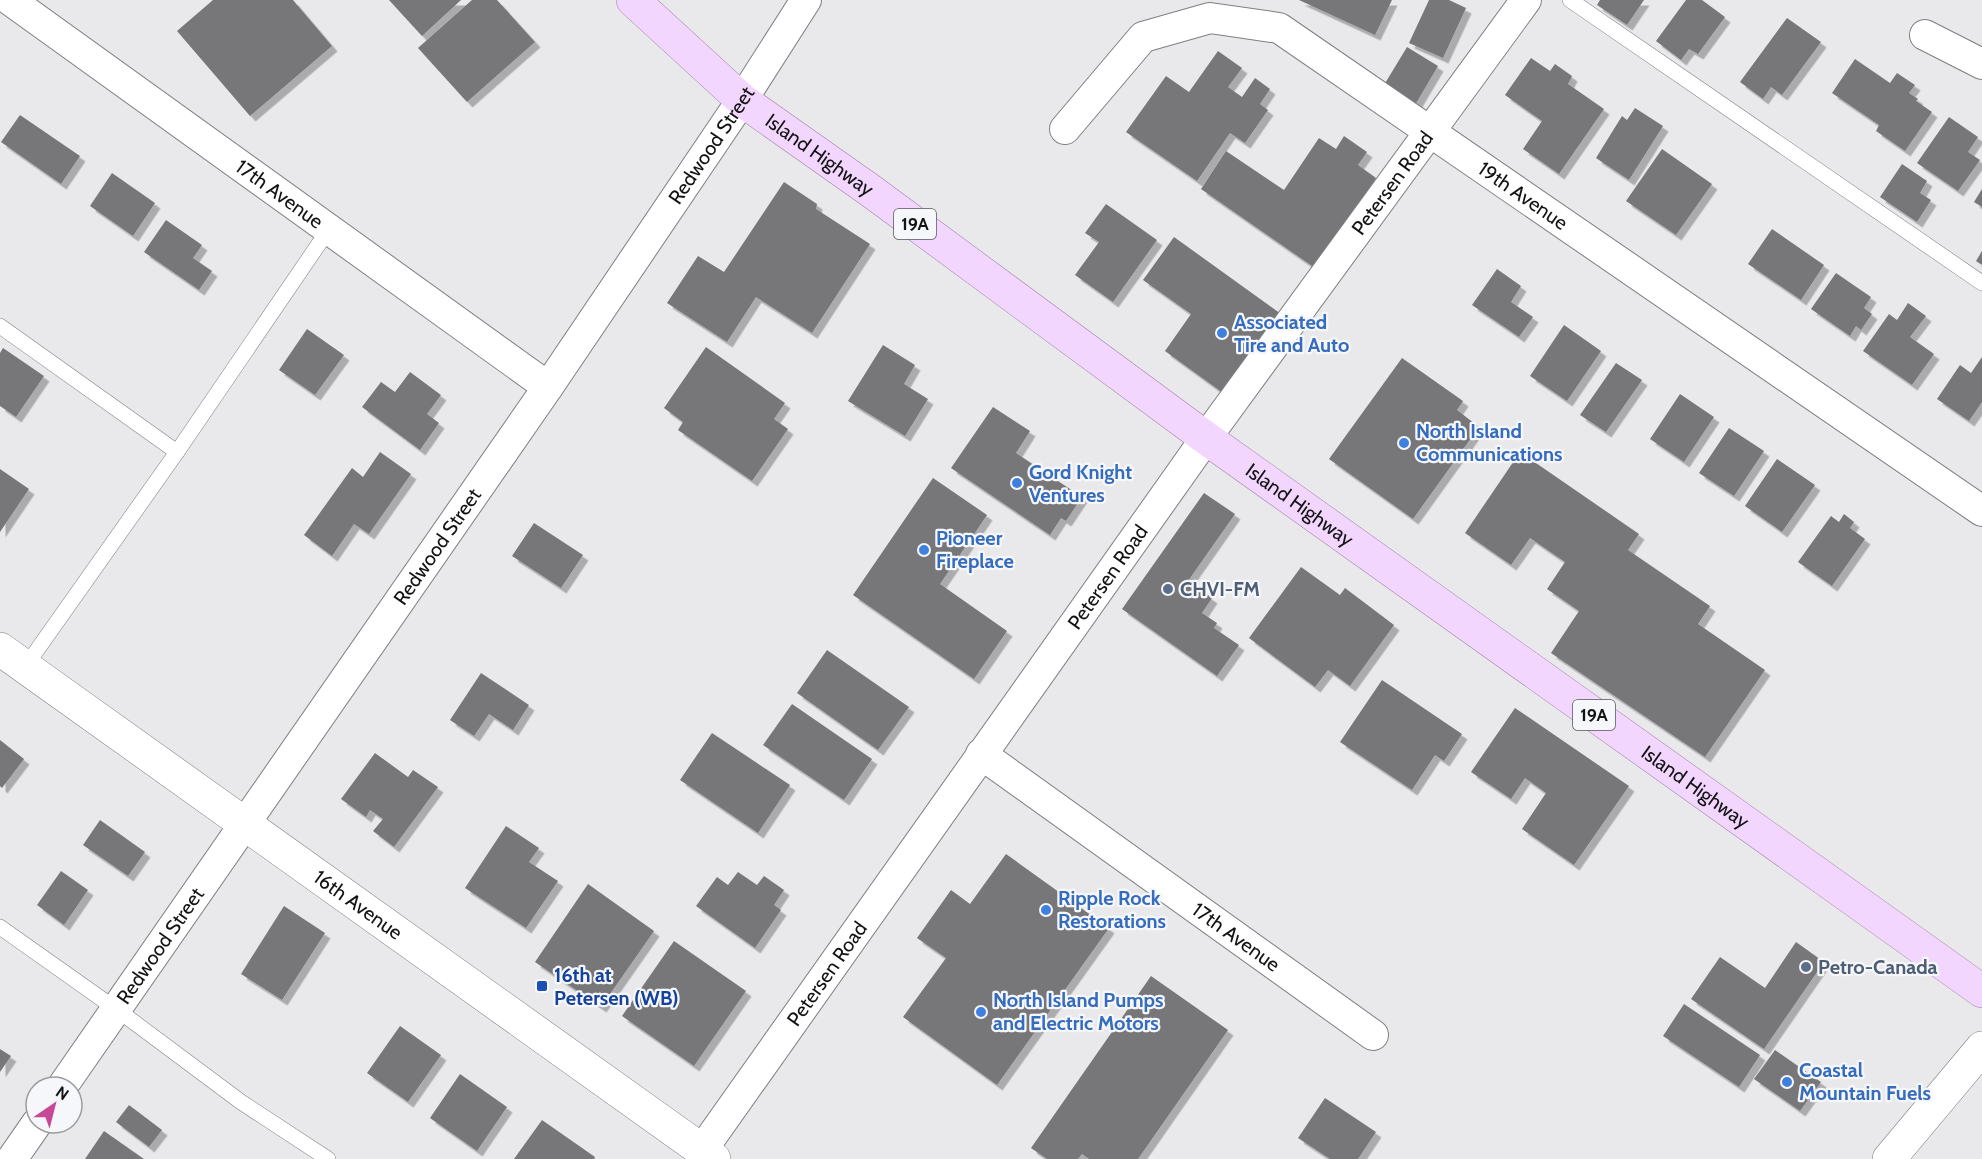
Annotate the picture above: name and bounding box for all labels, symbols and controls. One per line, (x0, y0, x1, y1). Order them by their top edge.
street label: Redwood Street (663, 82, 760, 208)
street label: Island Highway (761, 108, 878, 201)
street label: Petersen Road (1346, 127, 1438, 240)
street label: 17th Avenue (231, 154, 328, 233)
street label: 19th Avenue (1474, 156, 1572, 235)
road number: 19A (894, 209, 936, 239)
place label: Associated Tire and Auto (1234, 310, 1349, 357)
marker: Associated Tire and Auto (1215, 326, 1229, 340)
place label: North Island Communications (1416, 419, 1562, 466)
marker: North Island Communications (1397, 436, 1411, 450)
street label: Island Highway (1241, 458, 1358, 551)
place label: Gord Knight Ventures (1029, 460, 1132, 507)
marker: Gord Knight Ventures (1010, 476, 1024, 490)
street label: Redwood Street (388, 483, 486, 609)
street label: Petersen Road (1062, 520, 1153, 634)
place label: Pioneer Fireplace (936, 526, 1014, 573)
marker: Pioneer Fireplace (917, 543, 931, 557)
place label: CHVI-FM (1180, 577, 1260, 601)
marker: CHVI-FM (1161, 582, 1175, 596)
road number: 19A (1573, 700, 1615, 730)
street label: Island Highway (1637, 740, 1754, 833)
street label: 16th Avenue (309, 865, 407, 945)
street label: Redwood Street (111, 883, 209, 1009)
place label: Ripple Rock Restorations (1058, 886, 1166, 933)
street label: 17th Avenue (1188, 897, 1285, 976)
marker: Ripple Rock Restorations (1039, 903, 1053, 917)
street label: Petersen Road (782, 917, 872, 1031)
place label: Petro-Canada (1818, 955, 1938, 979)
marker: Petro-Canada (1799, 960, 1813, 974)
place label: 16th at Petersen (WB) (554, 963, 679, 1010)
marker: 16th at Petersen (WB) (535, 979, 549, 993)
place label: North Island Pumps and Electric Motors (993, 988, 1163, 1035)
marker: North Island Pumps and Electric Motors (974, 1005, 988, 1019)
place label: Coastal Mountain Fuels (1799, 1058, 1931, 1105)
north arrow (24, 1075, 84, 1135)
marker: Coastal Mountain Fuels (1780, 1075, 1794, 1089)
text: N (52, 1082, 72, 1104)

